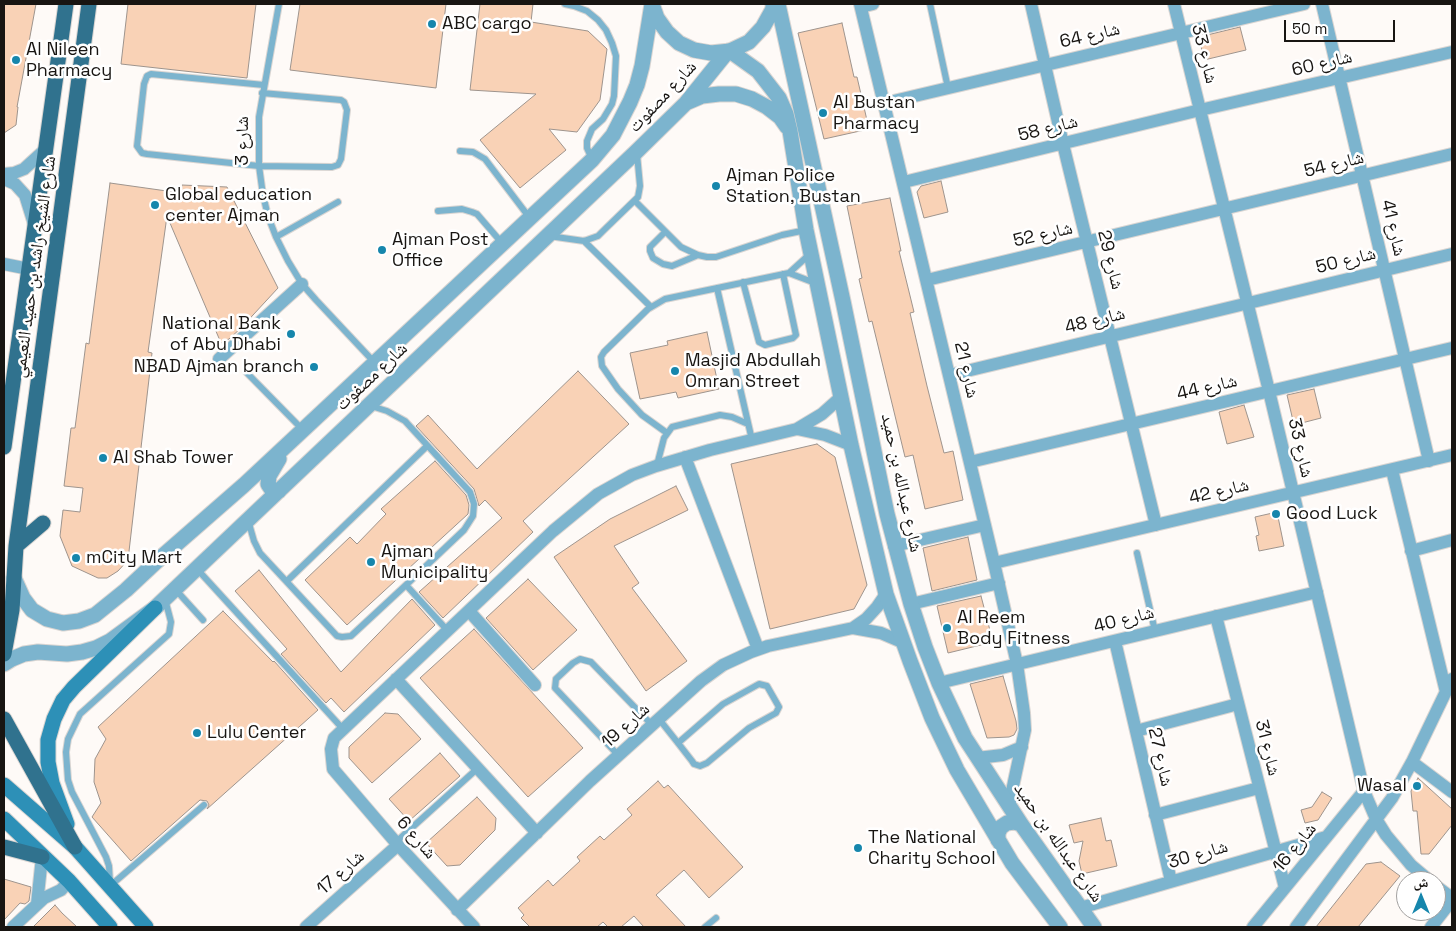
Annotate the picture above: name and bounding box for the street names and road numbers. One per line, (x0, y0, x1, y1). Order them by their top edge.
street label: شارع 64 (1058, 19, 1122, 53)
street label: شارع 33 (1186, 22, 1222, 86)
street label: شارع 60 (1290, 47, 1354, 81)
street label: شارع مصفوت (624, 57, 702, 137)
street label: شارع 58 (1016, 111, 1080, 147)
street label: شارع 3 (232, 116, 254, 166)
street label: شارع 54 (1302, 147, 1366, 183)
street label: شارع الشيخ راشد بن حميد النعيمي (9, 155, 61, 379)
street label: شارع 41 (1376, 198, 1410, 258)
street label: شارع 52 (1011, 218, 1075, 252)
street label: شارع 29 (1092, 228, 1128, 292)
street label: شارع 50 (1314, 243, 1378, 279)
street label: شارع 48 (1063, 303, 1127, 339)
street label: شارع مصفوت (332, 338, 412, 416)
street label: شارع 21 (949, 340, 983, 400)
street label: شارع 44 (1175, 371, 1239, 405)
street label: شارع عبدالله بن حميد (876, 412, 926, 554)
street label: شارع 33 (1283, 416, 1317, 480)
street label: شارع 42 (1187, 475, 1251, 509)
street label: شارع 40 (1091, 602, 1157, 638)
street label: شارع 19 (597, 699, 655, 753)
street label: شارع 31 (1250, 718, 1284, 778)
street label: شارع 27 (1143, 725, 1177, 789)
street label: شارع عبدالله بن حميد (1009, 779, 1107, 907)
street label: شارع 6 (391, 812, 441, 864)
street label: شارع 16 (1269, 819, 1321, 877)
street label: شارع 30 (1166, 836, 1230, 874)
street label: شارع 17 (313, 846, 369, 900)

